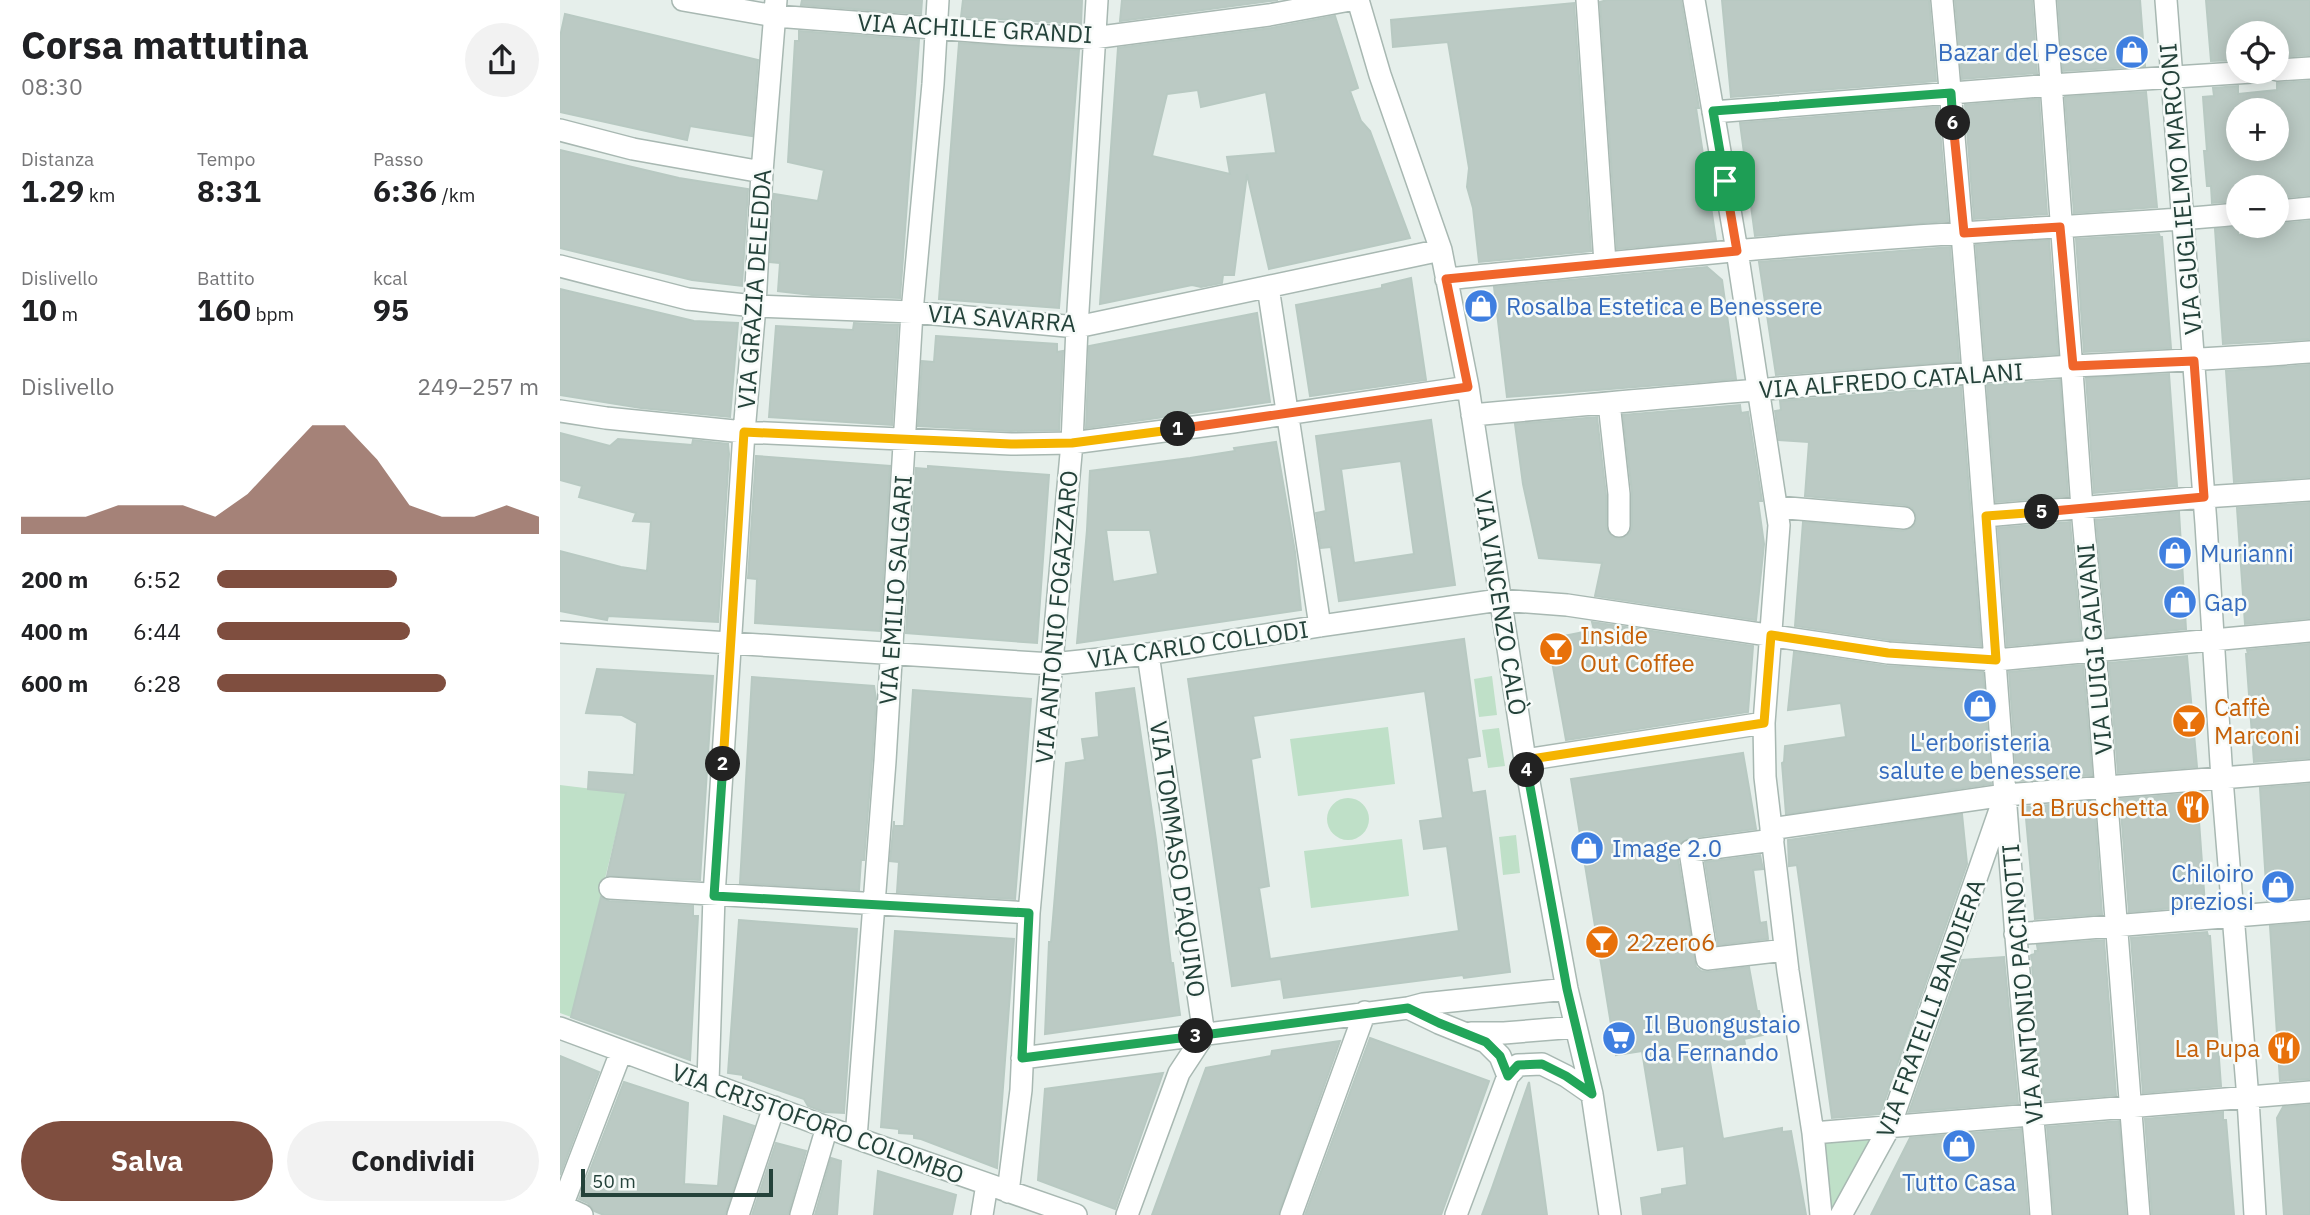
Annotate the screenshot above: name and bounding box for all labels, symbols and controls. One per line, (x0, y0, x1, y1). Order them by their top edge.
street label: VIA ACHILLE GRANDI (857, 6, 1093, 50)
text: Corsa mattutina (21, 20, 309, 69)
map controls (2226, 21, 2289, 238)
button: locate (2226, 21, 2289, 84)
button: share (465, 23, 539, 97)
shop icon: Bazar del Pesce (2113, 33, 2151, 71)
place label: Bazar del Pesce (1938, 36, 2108, 68)
street label: VIA GUGLIELMO MARCONI (2151, 42, 2209, 336)
text: 08:30 (21, 71, 83, 101)
button: + (2226, 98, 2289, 161)
pin: 6 (1936, 106, 1970, 140)
text: 6 (1947, 110, 1958, 134)
text: Distanza (21, 147, 94, 171)
text: Tempo (197, 147, 255, 171)
text: Passo (373, 147, 424, 171)
pin (1695, 151, 1755, 211)
icon: arrive (1706, 162, 1744, 200)
street label: VIA GRAZIA DELEDDA (730, 168, 778, 410)
text: 1.29 (21, 171, 84, 210)
text: 8:31 (197, 171, 261, 210)
text: 6:36 (373, 171, 437, 210)
button: − (2226, 175, 2289, 238)
text: km (84, 183, 115, 207)
text: /km (437, 183, 475, 207)
text: Dislivello (21, 266, 98, 290)
text: Battito (197, 266, 255, 290)
text: kcal (373, 266, 408, 290)
shop icon: Rosalba Estetica e Benessere (1462, 287, 1500, 325)
text: 10 (21, 290, 57, 329)
text: 160 (197, 290, 251, 329)
text: 95 (373, 290, 409, 329)
place label: Rosalba Estetica e Benessere (1506, 290, 1823, 322)
street label: VIA SAVARRA (927, 297, 1077, 339)
text: m (57, 302, 78, 326)
text: bpm (251, 302, 294, 326)
street label: VIA ALFREDO CATALANI (1758, 355, 2024, 405)
text: Dislivello (21, 371, 114, 401)
text: 249–257 m (417, 371, 539, 401)
pin: 1 (1160, 412, 1196, 446)
text: 1 (1172, 416, 1183, 440)
street label: VIA ANTONIO FOGAZZARO (1027, 469, 1085, 765)
street label: VIA EMILIO SALGARI (871, 474, 919, 706)
street label: VIA VINCENZO CALÒ (1467, 488, 1535, 718)
pin: 5 (2024, 494, 2060, 530)
text: 5 (2036, 499, 2047, 523)
shop icon: Murianni (2156, 534, 2194, 572)
place label: Murianni (2200, 537, 2294, 569)
street label: VIA LUIGI GALVANI (2069, 542, 2119, 756)
text: 200 m (21, 564, 88, 594)
text: 6:52 (133, 564, 181, 594)
shop icon: Gap (2161, 583, 2199, 621)
place label: Gap (2204, 586, 2247, 618)
street label: VIA CARLO COLLODI (1086, 613, 1310, 675)
text: 400 m (21, 616, 88, 646)
text: 6:44 (133, 616, 181, 646)
place label: Inside Out Coffee (1580, 619, 1695, 679)
bar icon: Inside Out Coffee (1537, 630, 1575, 668)
text: 600 m (21, 668, 88, 698)
text: 6:28 (133, 668, 181, 698)
shop icon: L'erboristeria salute e benessere (1961, 687, 1999, 725)
place label: Caffè Marconi (2214, 691, 2300, 751)
bar icon: Caffè Marconi (2170, 702, 2208, 740)
street label: VIA TOMMASO D'AQUINO (1143, 719, 1213, 999)
place label: L'erboristeria salute e benessere (1879, 726, 2081, 786)
pin: 2 (706, 746, 740, 782)
text: 2 (717, 751, 728, 775)
pin: 4 (1510, 752, 1544, 788)
text: 4 (1521, 757, 1532, 781)
restaurant icon: La Bruschetta (2174, 788, 2212, 826)
place label: La Bruschetta (2019, 791, 2168, 823)
shop icon: Image 2.0 (1568, 829, 1606, 867)
place label: Image 2.0 (1612, 832, 1722, 864)
street label: VIA ANTONIO PACINOTTI (1994, 843, 2050, 1125)
place label: Chiloiro preziosi (2170, 857, 2254, 917)
shop icon: Chiloiro preziosi (2259, 868, 2297, 906)
street label: VIA FRATELLI BANDIERA (1868, 874, 1992, 1142)
bar icon: 22zero6 (1583, 923, 1621, 961)
place label: 22zero6 (1626, 926, 1715, 958)
place label: Il Buongustaio da Fernando (1644, 1008, 1801, 1068)
pin: 3 (1178, 1018, 1214, 1054)
supermarket icon: Il Buongustaio da Fernando (1600, 1019, 1638, 1057)
text: 3 (1190, 1023, 1201, 1047)
restaurant icon: La Pupa (2265, 1029, 2303, 1067)
place label: La Pupa (2175, 1032, 2260, 1064)
street label: VIA CRISTOFORO COLOMBO (667, 1055, 969, 1191)
button: Salva (21, 1121, 273, 1201)
button: Condividi (287, 1121, 539, 1201)
shop icon: Tutto Casa (1940, 1127, 1978, 1165)
scale bar (581, 1166, 774, 1198)
place label: Tutto Casa (1902, 1166, 2016, 1198)
text: 50 m (592, 1169, 636, 1193)

